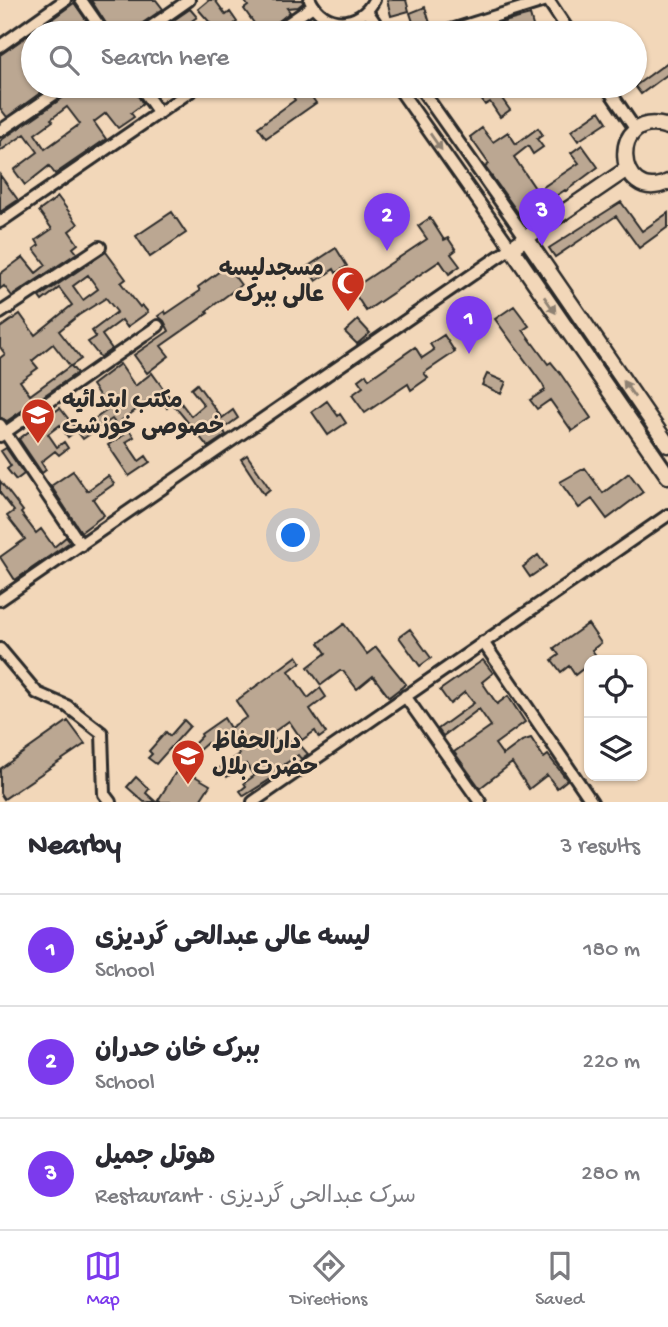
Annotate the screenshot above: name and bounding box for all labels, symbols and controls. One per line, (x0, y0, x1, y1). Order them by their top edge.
search box (21, 21, 647, 98)
icon: search (45, 41, 83, 79)
text: Search here (101, 44, 229, 75)
one-way arrow (429, 133, 443, 151)
pin: 3 (519, 188, 565, 246)
pin: 2 (364, 193, 410, 251)
place label: مسجدلیسه عالی ببرک (219, 257, 324, 310)
mosque icon: مسجدلیسه عالی ببرک (329, 264, 367, 313)
one-way arrow (543, 295, 556, 314)
pin: 1 (446, 296, 492, 354)
one-way arrow (622, 380, 636, 398)
place label: مکتب ابتدائیه خصوصی خوزشت (62, 389, 224, 442)
school or university icon: مکتب ابتدائیه خصوصی خوزشت (19, 396, 57, 445)
your location (276, 518, 310, 552)
map controls (584, 655, 647, 781)
button: locate (584, 655, 647, 718)
button: layers (584, 718, 647, 781)
place label: دارالحفاظ حضرت بلال (212, 730, 318, 783)
school or university icon: دارالحفاظ حضرت بلال (169, 737, 207, 786)
text: Nearby (28, 830, 121, 865)
text: 3 results (560, 834, 640, 861)
text: لیسه عالی عبدالحی گردیزی (95, 924, 370, 955)
text: 1 (46, 937, 56, 964)
text: 180 m (583, 937, 640, 964)
text: School (95, 958, 155, 985)
text: ببرک خان حدران (95, 1036, 260, 1067)
text: 2 (45, 1049, 57, 1076)
text: 220 m (583, 1049, 640, 1076)
text: School (95, 1070, 155, 1097)
text: هوتل جمیل (95, 1143, 215, 1174)
text: 3 (45, 1161, 57, 1188)
text: 280 m (581, 1161, 640, 1188)
text: Restaurant · سرک عبدالحی گردیزی (95, 1184, 416, 1211)
tab: Map (84, 1247, 122, 1312)
tab: Directions (290, 1247, 367, 1312)
tab: Saved (535, 1247, 584, 1312)

